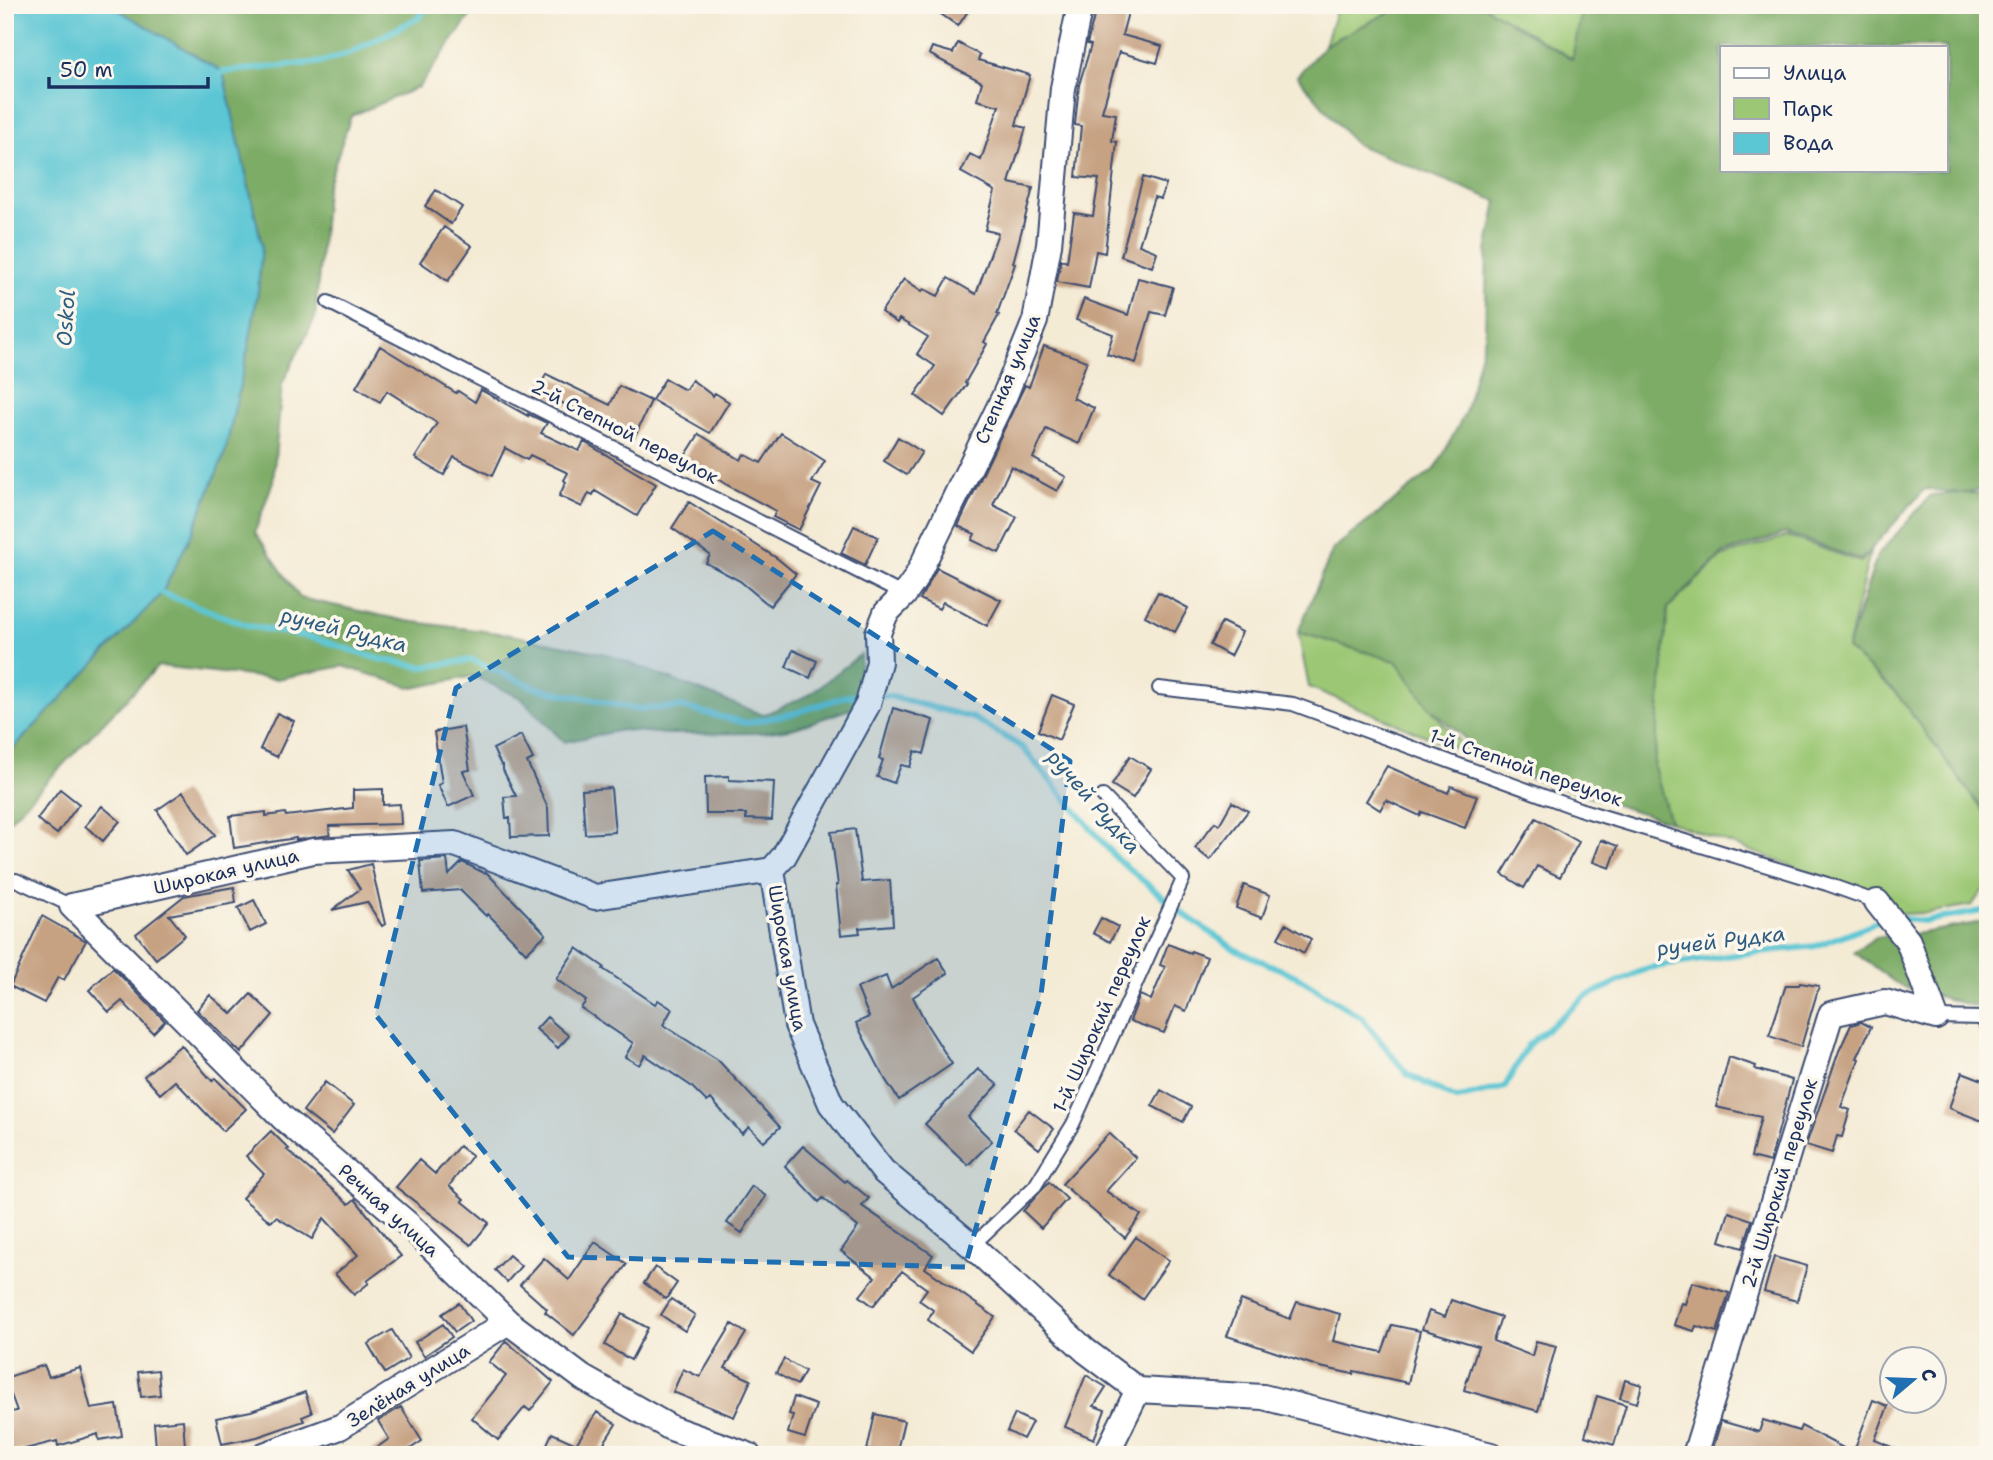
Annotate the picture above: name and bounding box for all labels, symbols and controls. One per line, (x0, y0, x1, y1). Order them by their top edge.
scale bar (49, 46, 208, 90)
legend (1720, 46, 1948, 172)
text: 50 m (60, 56, 113, 84)
text: Улица (1783, 59, 1846, 87)
text: Парк (1783, 95, 1833, 123)
text: Вода (1783, 129, 1833, 157)
water label: Oskol (50, 289, 82, 347)
street label: Степная улица (969, 310, 1046, 448)
street label: 2-й Степной переулок (527, 373, 723, 490)
water label: ручей Рудка (277, 601, 410, 659)
street label: 1-й Степной переулок (1426, 723, 1626, 812)
water label: ручей Рудка (1040, 743, 1147, 860)
street label: Широкая улица (151, 843, 301, 900)
street label: Широкая улица (762, 883, 813, 1033)
street label: 1-й Широкий переулок (1047, 912, 1156, 1117)
water label: ручей Рудка (1654, 919, 1787, 963)
street label: 2-й Широкий переулок (1736, 1075, 1823, 1291)
street label: Речная улица (333, 1158, 445, 1263)
street label: Зелёная улица (342, 1338, 475, 1433)
north arrow (1878, 1344, 1948, 1414)
text: С (1915, 1365, 1942, 1384)

